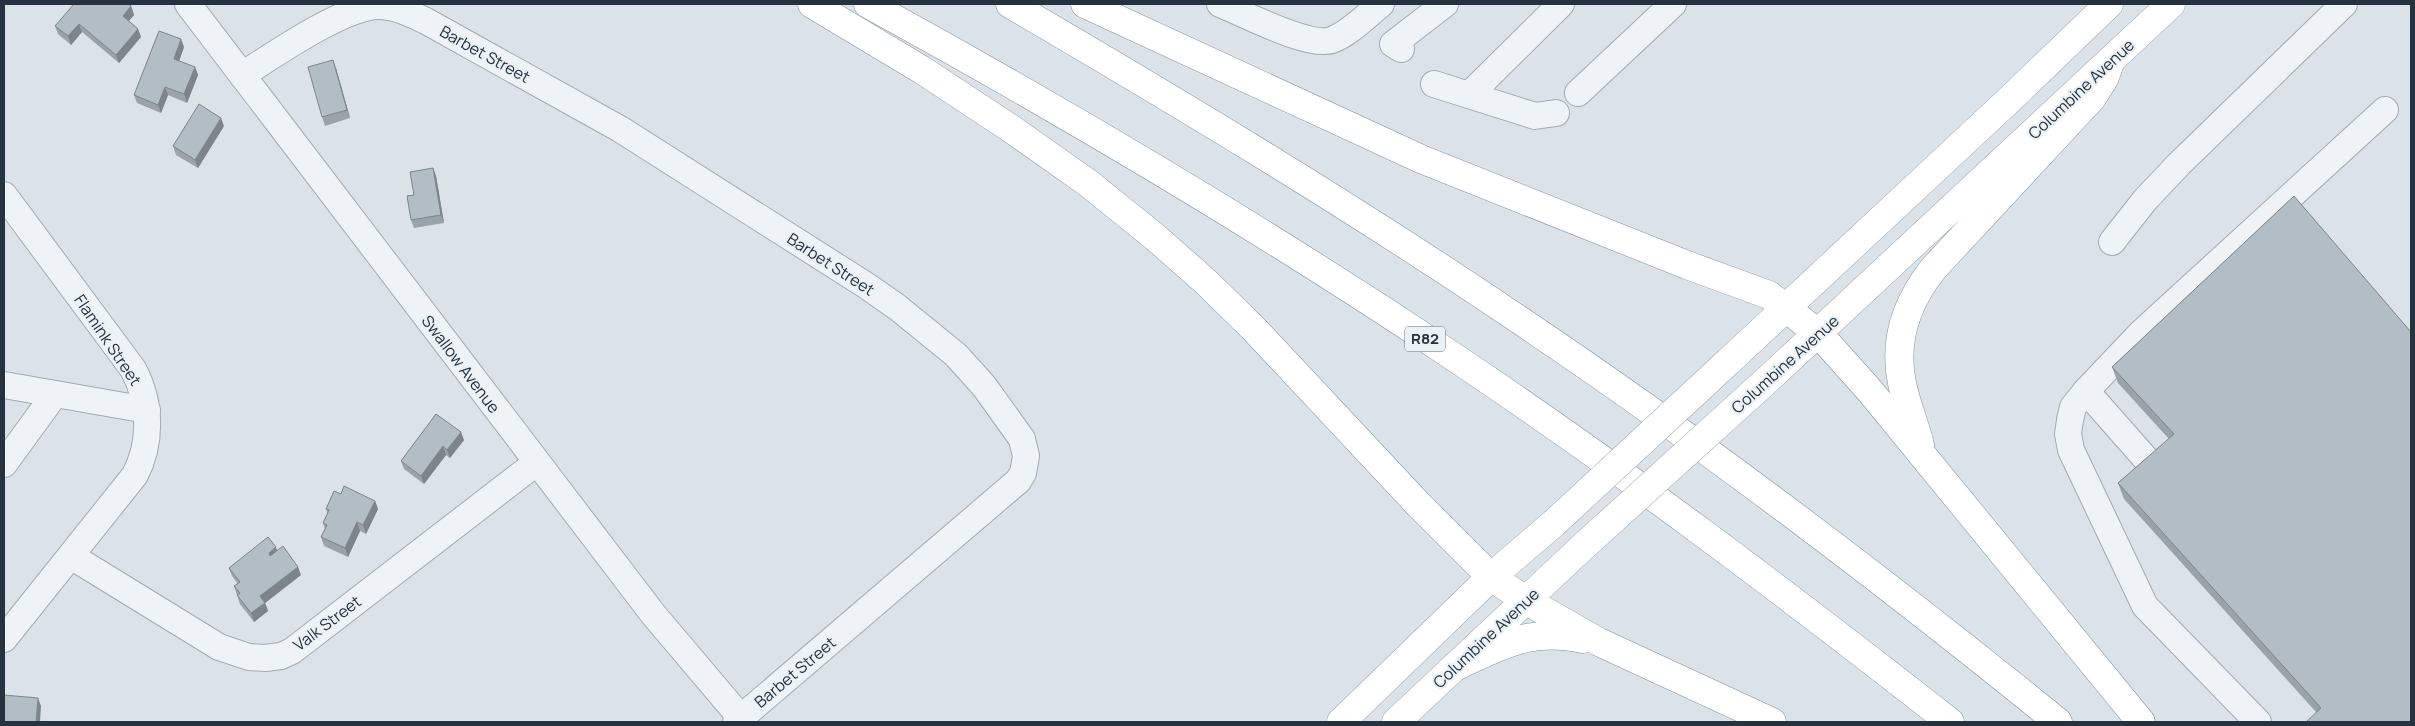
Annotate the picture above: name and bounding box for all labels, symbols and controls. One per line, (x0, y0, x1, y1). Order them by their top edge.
street label: Barbet Street (436, 20, 534, 88)
street label: Columbine Avenue (2023, 34, 2139, 144)
street label: Barbet Street (783, 228, 879, 300)
street label: Flamink Street (69, 290, 147, 390)
street label: Swallow Avenue (417, 310, 505, 418)
street label: Columbine Avenue (1726, 310, 1844, 418)
road number: R82 (1405, 326, 1445, 352)
street label: Columbine Avenue (1428, 583, 1544, 693)
street label: Valk Street (289, 590, 365, 656)
street label: Barbet Street (750, 631, 840, 713)

